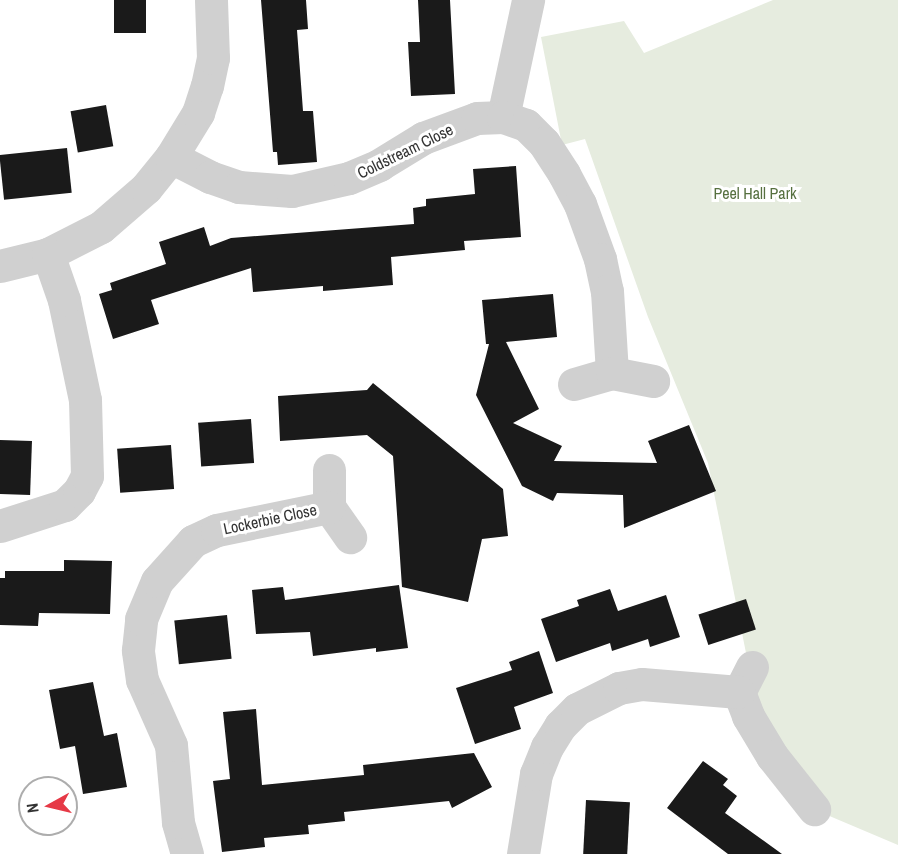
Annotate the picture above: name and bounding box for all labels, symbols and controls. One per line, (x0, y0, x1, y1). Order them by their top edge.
street label: Coldstream Close (354, 120, 456, 182)
park label: Peel Hall Park (713, 183, 797, 203)
street label: Lockerbie Close (222, 500, 318, 538)
north arrow (18, 776, 78, 836)
text: N (21, 802, 44, 814)

